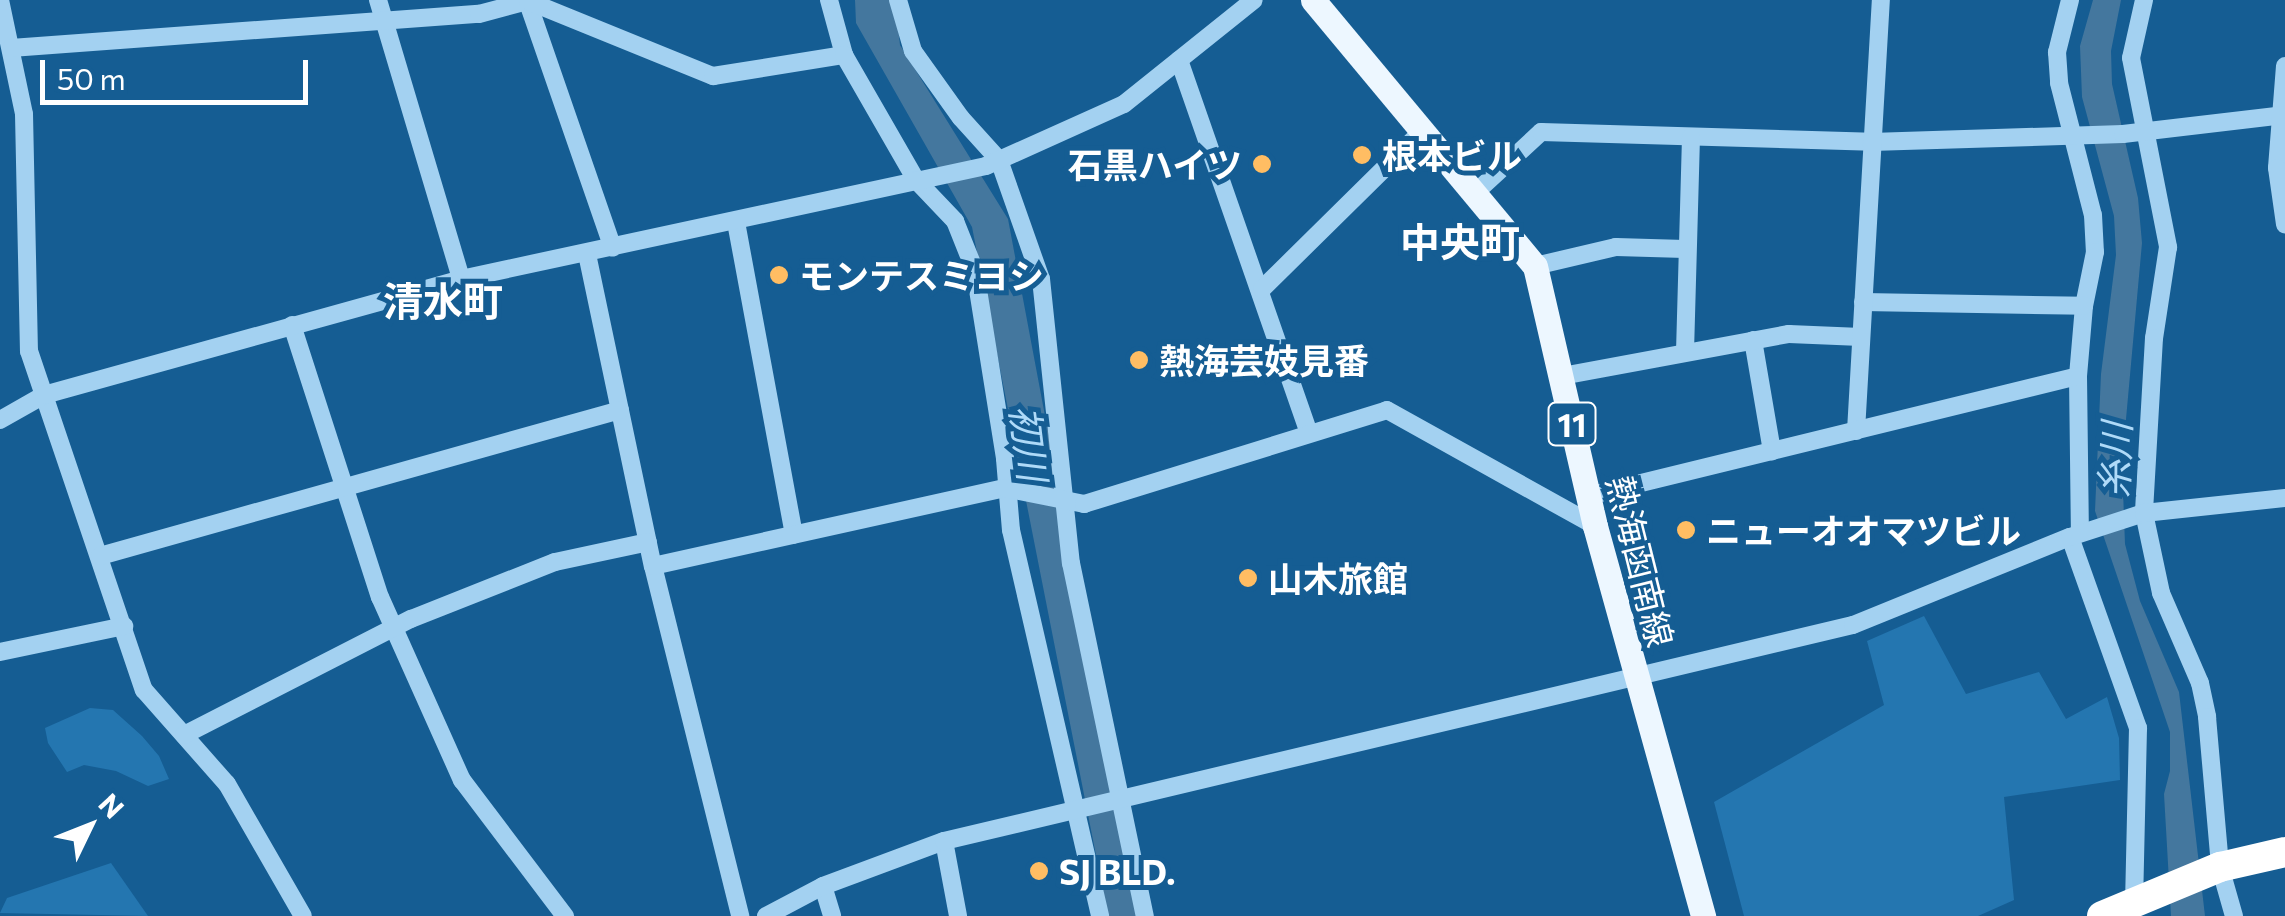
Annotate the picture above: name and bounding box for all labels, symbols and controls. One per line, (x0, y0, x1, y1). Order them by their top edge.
scale bar (45, 40, 312, 102)
text: 50 m (57, 59, 126, 96)
place label: 根本ビル (1382, 134, 1522, 176)
place label: 石黒ハイツ (1067, 143, 1242, 185)
marker: 根本ビル (1351, 144, 1373, 166)
marker: 石黒ハイツ (1251, 153, 1273, 175)
district label: 中央町 (1400, 217, 1520, 265)
place label: モンテスミヨシ (799, 254, 1044, 296)
marker: モンテスミヨシ (768, 264, 790, 286)
district label: 清水町 (383, 276, 503, 324)
place label: 熱海芸妓見番 (1159, 339, 1369, 381)
marker: 熱海芸妓見番 (1128, 349, 1150, 371)
road number: 11 (1547, 397, 1597, 451)
water label: 初川 (1003, 403, 1057, 483)
water label: 糸川 (2090, 421, 2138, 499)
street label: 熱海函南線 (1599, 471, 1683, 651)
place label: ニューオオマツビル (1706, 509, 2021, 551)
marker: ニューオオマツビル (1675, 519, 1697, 541)
place label: 山木旅館 (1268, 557, 1408, 599)
marker: 山木旅館 (1237, 567, 1259, 589)
north arrow (40, 776, 140, 876)
text: N (92, 786, 132, 825)
place label: SJ BLD. (1059, 850, 1175, 892)
marker: SJ BLD. (1028, 860, 1050, 882)

